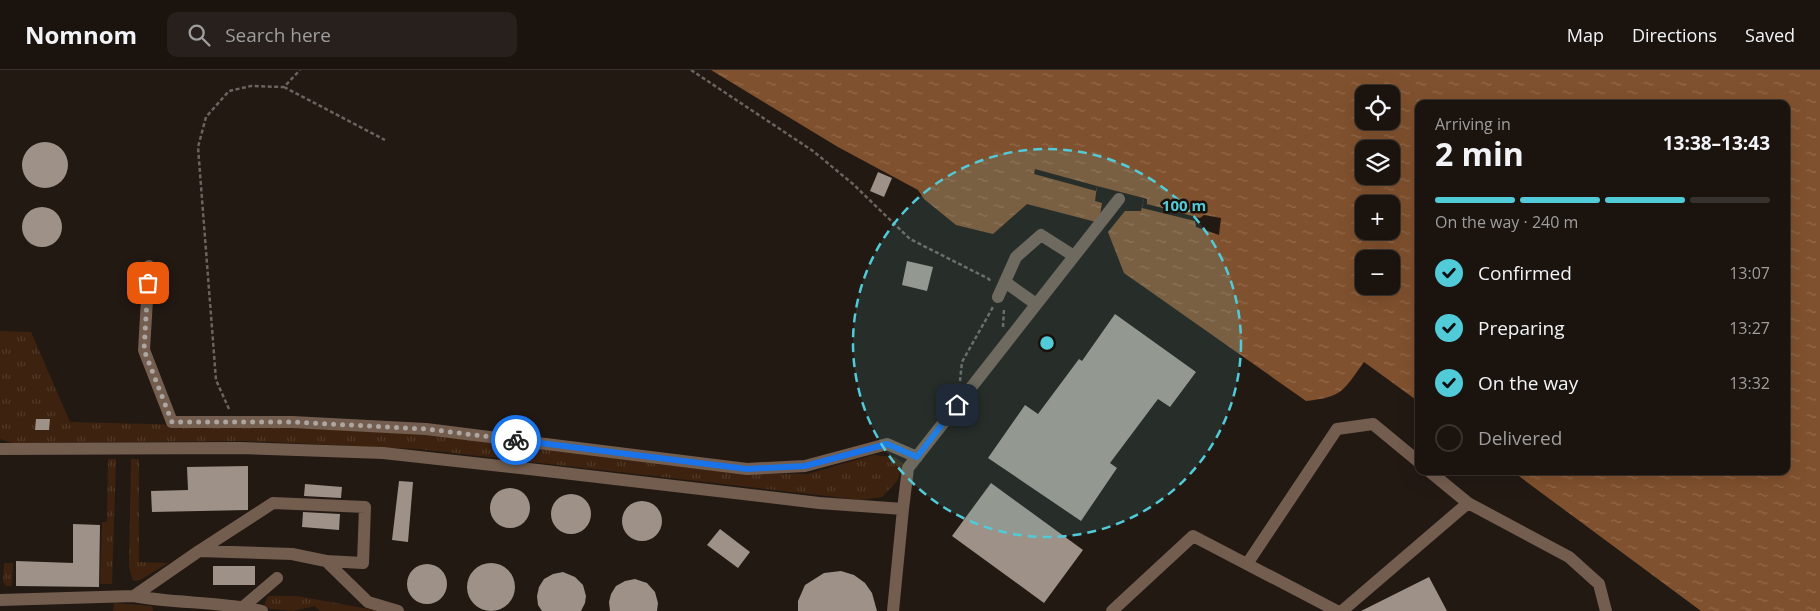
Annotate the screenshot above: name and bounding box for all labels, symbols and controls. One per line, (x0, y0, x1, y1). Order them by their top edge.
search box (167, 12, 517, 57)
text: Nomnom (25, 18, 137, 51)
icon: search (185, 21, 213, 49)
text: Search here (225, 22, 331, 48)
text: Map (1567, 23, 1604, 47)
text: Directions (1632, 23, 1717, 47)
text: Saved (1745, 23, 1795, 47)
map controls (1355, 85, 1400, 295)
button: locate (1355, 85, 1400, 130)
text: Arriving in (1435, 113, 1511, 135)
text: 13:38–13:43 (1663, 130, 1770, 156)
text: 2 min (1435, 132, 1524, 175)
button: layers (1355, 140, 1400, 185)
text: 100 m (1162, 195, 1206, 215)
button: + (1355, 195, 1400, 240)
text: On the way · 240 m (1435, 211, 1578, 233)
button: − (1355, 250, 1400, 295)
icon: check (1435, 259, 1463, 287)
text: Confirmed (1478, 260, 1572, 286)
pin (127, 262, 169, 304)
text: 13:07 (1729, 262, 1770, 284)
icon: bag (134, 269, 162, 297)
icon: check (1435, 314, 1463, 342)
text: Preparing (1478, 315, 1565, 341)
text: 13:27 (1729, 317, 1770, 339)
centre of rings (1038, 334, 1056, 352)
icon: check (1435, 369, 1463, 397)
text: On the way (1478, 370, 1578, 396)
text: 13:32 (1729, 372, 1770, 394)
pin (936, 384, 978, 426)
icon: home (943, 391, 971, 419)
courier (491, 415, 541, 465)
text: Delivered (1478, 425, 1562, 451)
icon: bike (502, 426, 530, 454)

